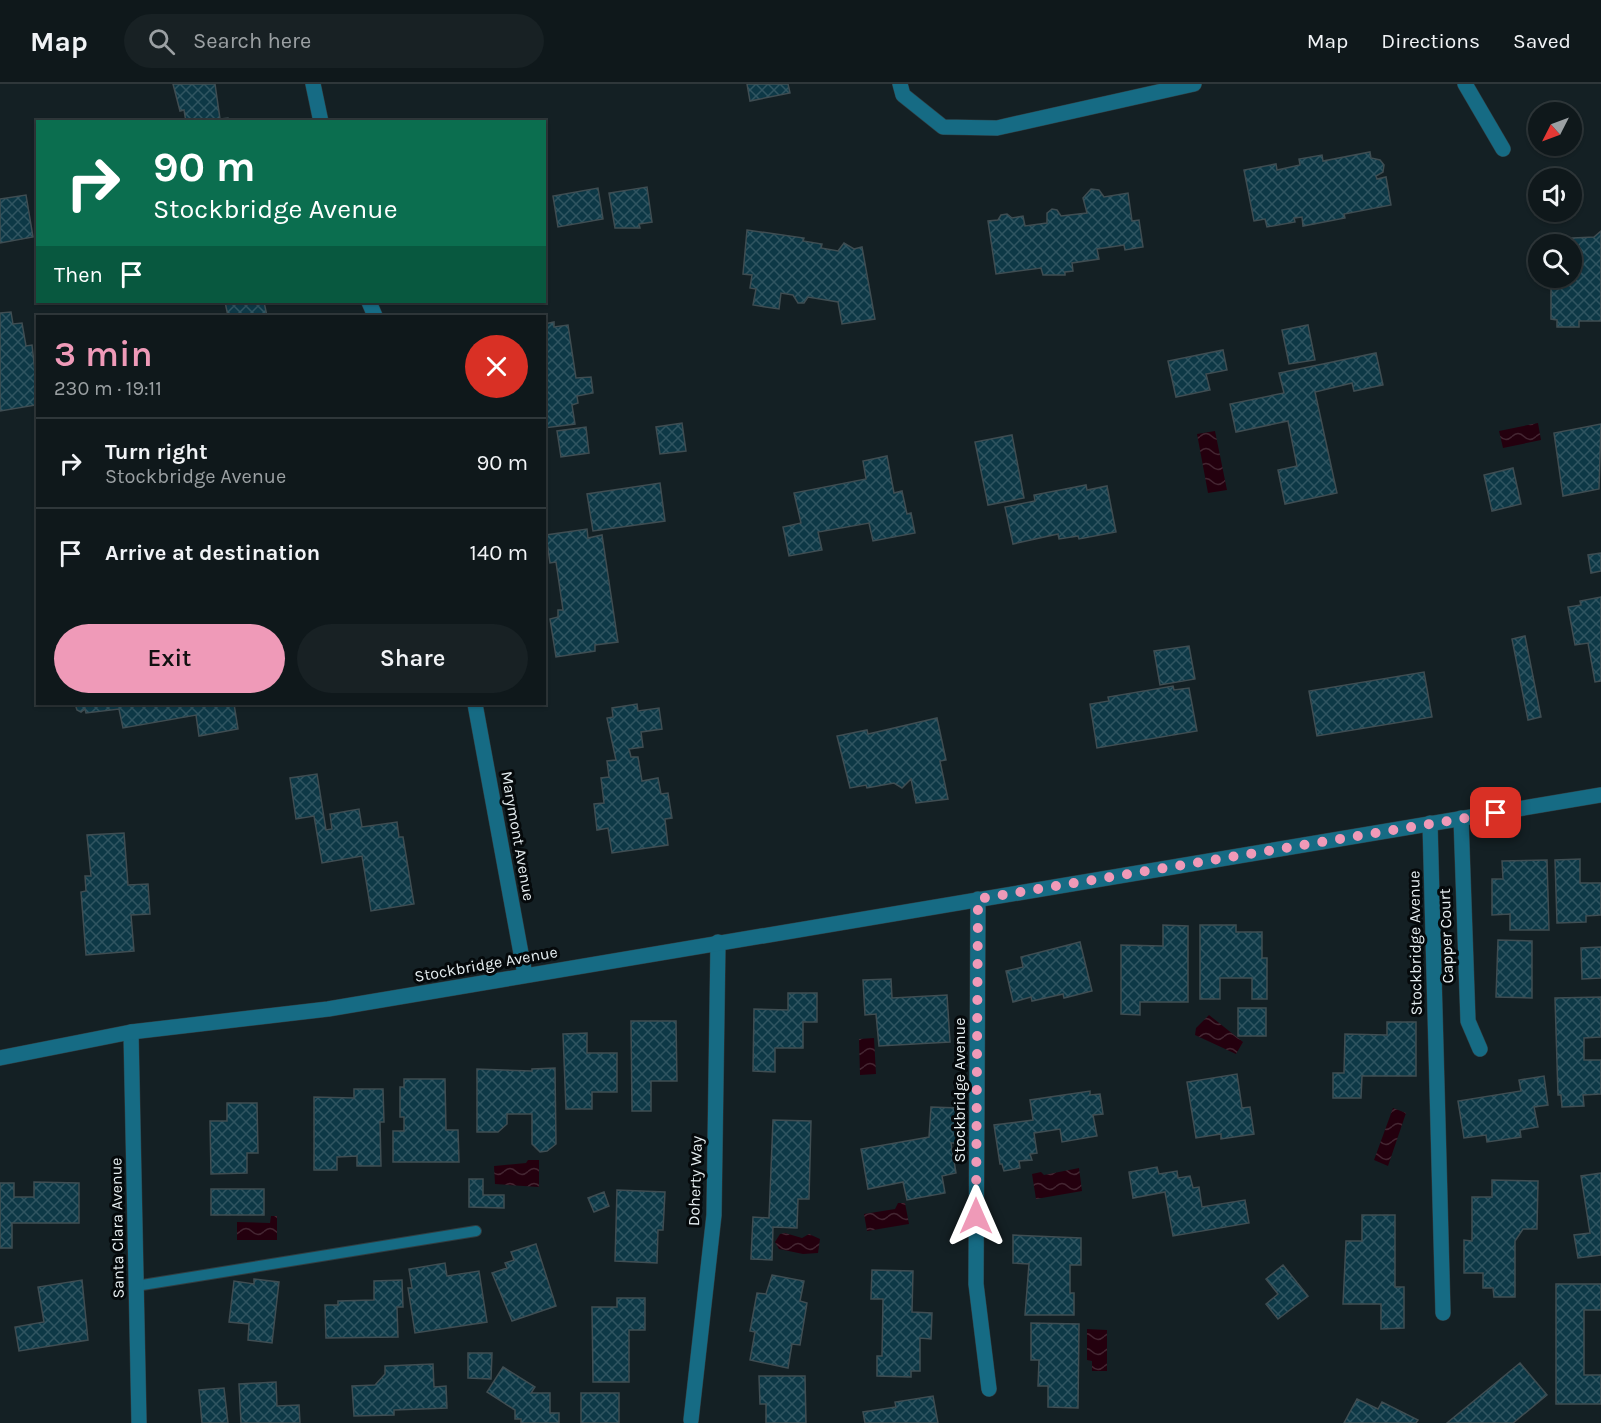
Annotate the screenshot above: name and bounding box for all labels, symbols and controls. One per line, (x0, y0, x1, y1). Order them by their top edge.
search box (124, 14, 544, 68)
text: Map (30, 25, 88, 58)
icon: search (145, 25, 178, 58)
text: Search here (193, 28, 311, 54)
text: Map (1307, 29, 1348, 53)
text: Directions (1381, 29, 1480, 53)
text: Saved (1513, 29, 1571, 53)
north arrow (1528, 102, 1582, 156)
map controls (1528, 102, 1582, 288)
text: 90 m (153, 142, 256, 192)
icon: right (54, 144, 132, 222)
button: sound (1528, 168, 1582, 222)
text: Stockbridge Avenue (153, 193, 398, 225)
button: search (1528, 234, 1582, 288)
icon: arrive (115, 258, 148, 291)
text: Then (54, 262, 103, 288)
text: 3 min (54, 333, 153, 375)
button: close (465, 335, 528, 398)
text: 230 m · 19:11 (54, 377, 162, 400)
text: Turn right (105, 439, 208, 465)
icon: right (54, 447, 87, 480)
text: 90 m (476, 450, 528, 476)
text: Stockbridge Avenue (105, 465, 286, 488)
icon: arrive (54, 537, 87, 570)
text: Arrive at destination (105, 540, 320, 566)
text: 140 m (470, 540, 528, 566)
button: Exit (54, 624, 285, 693)
button: Share (297, 624, 528, 693)
street label: Marymont Avenue (497, 770, 539, 902)
pin (1470, 787, 1521, 838)
icon: arrive (1479, 796, 1512, 829)
street label: Stockbridge Avenue (1404, 870, 1426, 1016)
street label: Capper Court (1435, 888, 1457, 984)
street label: Stockbridge Avenue (413, 942, 559, 986)
street label: Stockbridge Avenue (950, 1018, 969, 1162)
street label: Doherty Way (684, 1135, 706, 1226)
street label: Santa Clara Avenue (106, 1157, 128, 1299)
position arrow (944, 1184, 1008, 1248)

